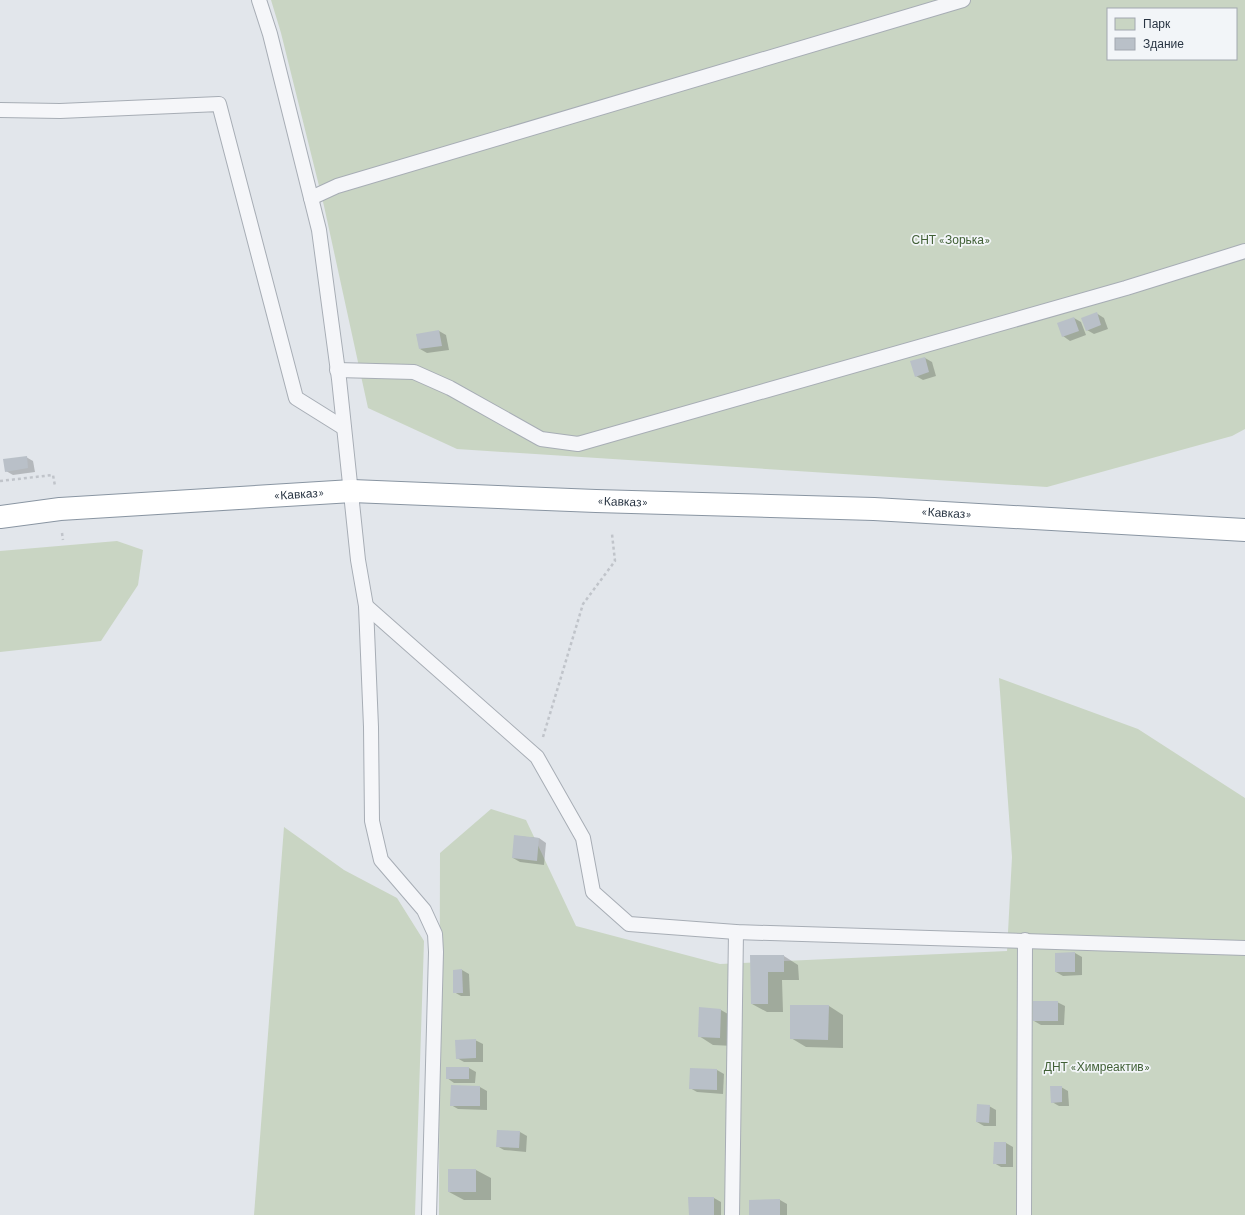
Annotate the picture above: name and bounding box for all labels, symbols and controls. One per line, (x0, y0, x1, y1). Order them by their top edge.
legend (1107, 8, 1237, 60)
text: Парк (1143, 16, 1171, 31)
text: Здание (1143, 36, 1184, 51)
park label: СНТ «Зорька» (911, 232, 991, 247)
street label: «Кавказ» (273, 485, 325, 502)
street label: «Кавказ» (597, 493, 648, 508)
street label: «Кавказ» (921, 504, 972, 521)
park label: ДНТ «Химреактив» (1044, 1059, 1150, 1074)

